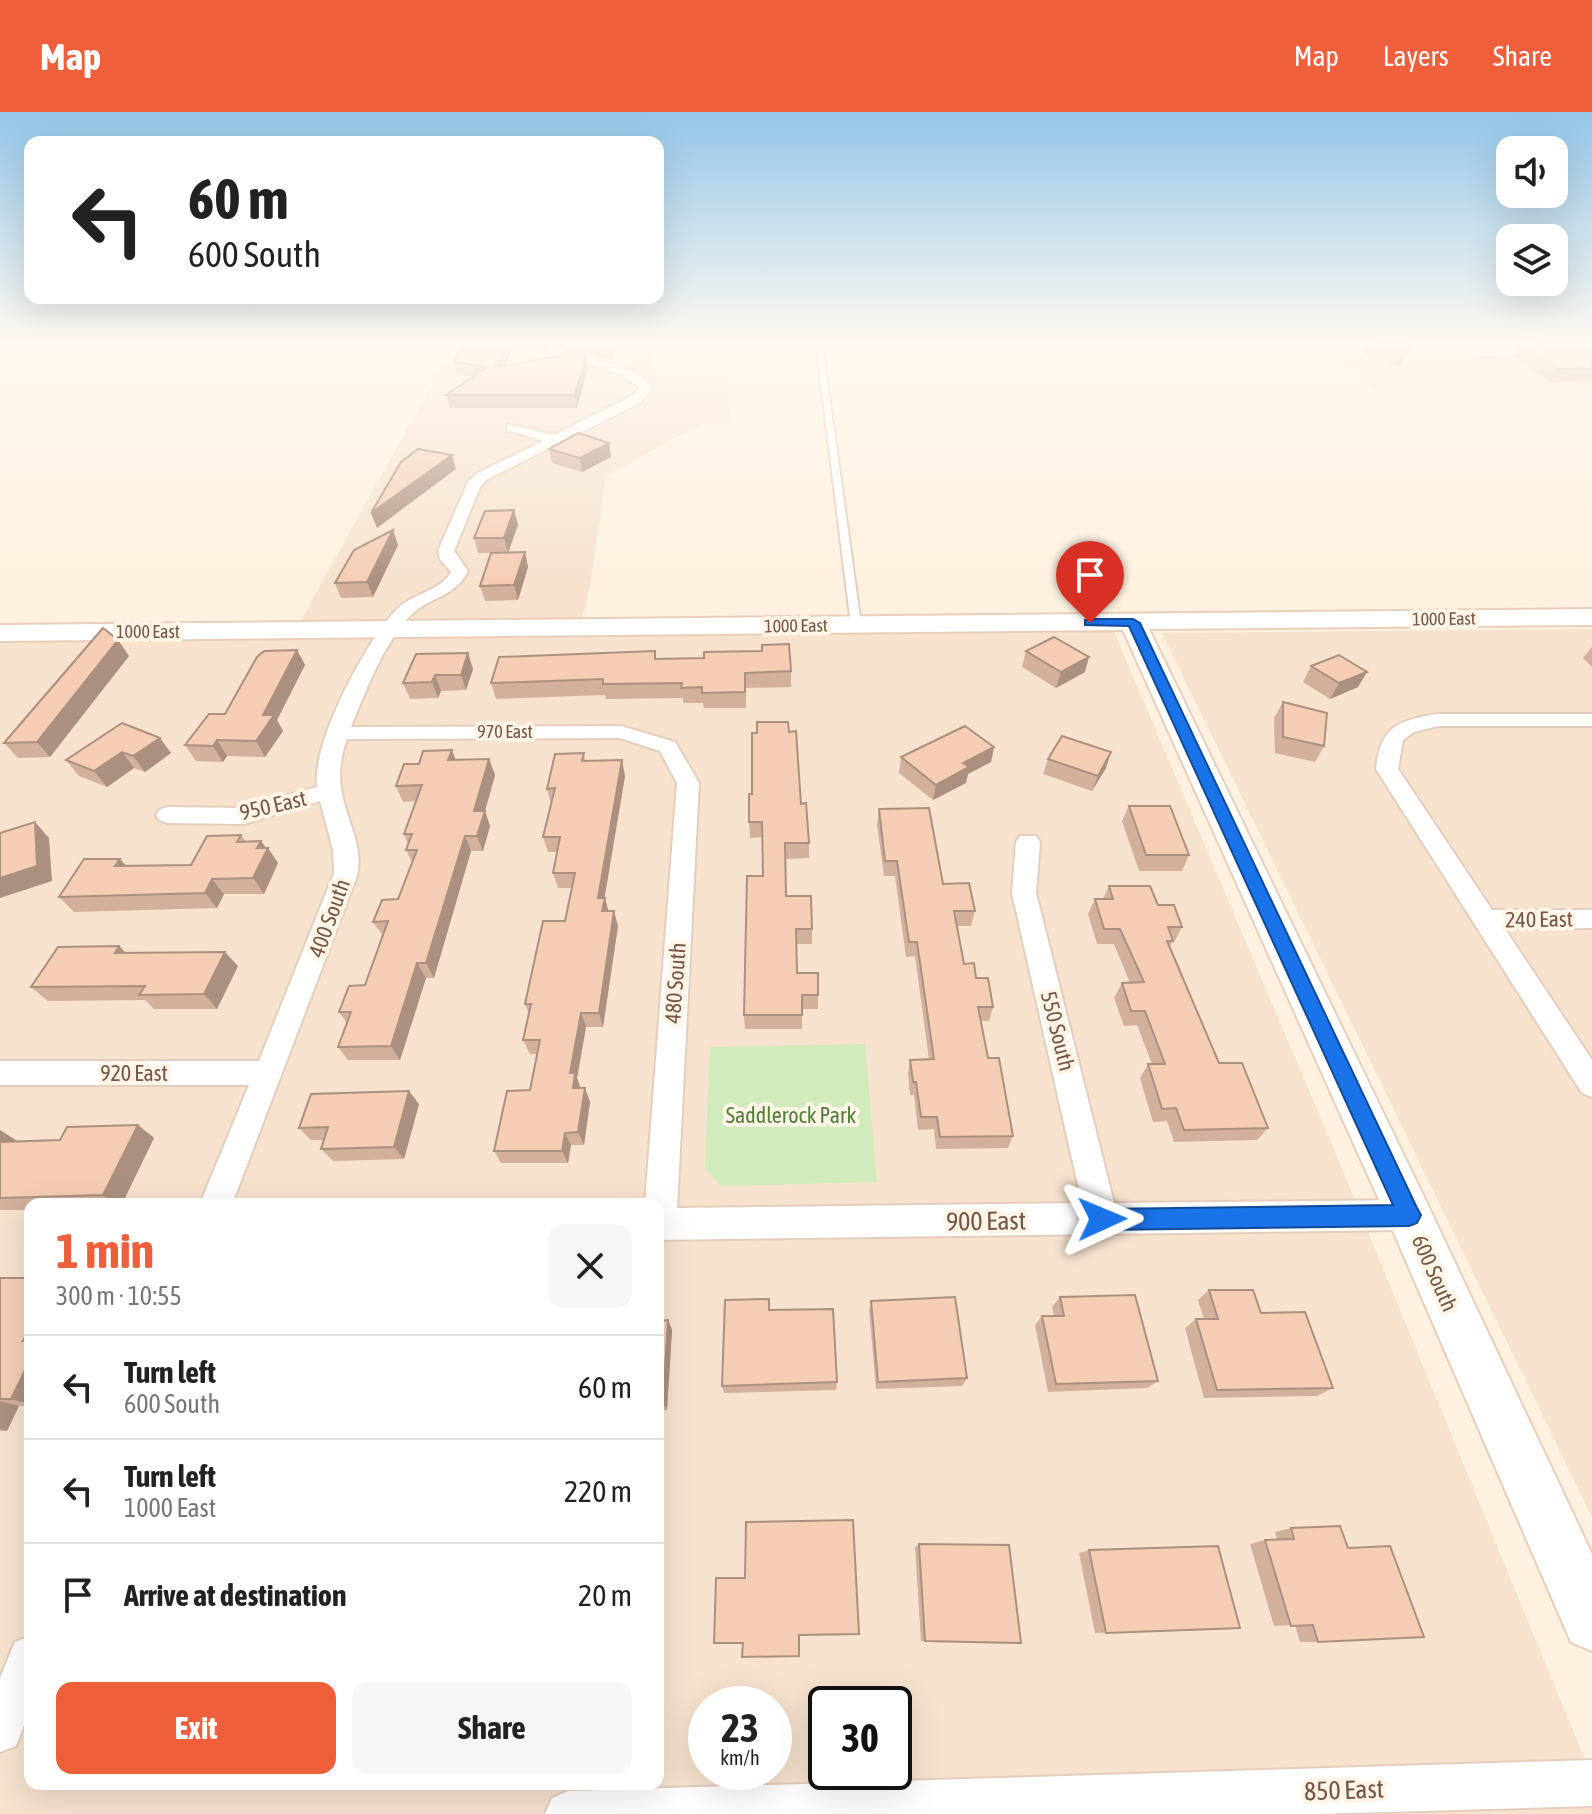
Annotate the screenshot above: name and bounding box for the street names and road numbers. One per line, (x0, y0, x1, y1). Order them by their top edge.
street label: 1000 East (1412, 607, 1476, 630)
street label: 1000 East (764, 614, 828, 637)
street label: 1000 East (116, 621, 180, 642)
street label: 970 East (477, 721, 533, 742)
street label: 950 East (237, 785, 309, 825)
street label: 400 South (303, 875, 355, 961)
street label: 240 East (1505, 905, 1573, 933)
street label: 480 South (659, 942, 691, 1024)
street label: 550 South (1036, 988, 1080, 1074)
street label: 920 East (100, 1060, 168, 1086)
street label: 900 East (946, 1205, 1026, 1237)
street label: 600 South (1407, 1231, 1463, 1315)
street label: 850 East (1303, 1774, 1385, 1806)

